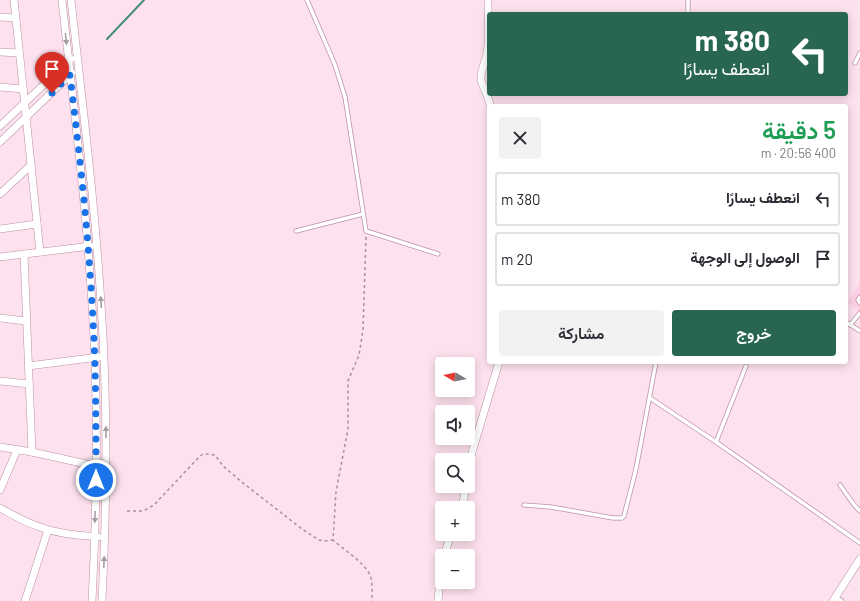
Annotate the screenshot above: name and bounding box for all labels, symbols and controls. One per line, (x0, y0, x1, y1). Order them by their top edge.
text: 380 m (695, 23, 770, 57)
icon: left (784, 28, 836, 80)
one-way arrow (63, 33, 70, 45)
pin (35, 52, 69, 93)
text: انعطف يسارًا (683, 57, 770, 79)
icon: arrive (41, 58, 63, 80)
text: 5 دقيقة (762, 115, 836, 144)
button: close (499, 117, 541, 159)
text: 400 m · 20:56 (761, 145, 836, 161)
text: انعطف يسارًا (726, 188, 800, 206)
icon: left (812, 188, 834, 210)
text: 380 m (501, 190, 540, 208)
text: الوصول إلى الوجهة (690, 248, 800, 266)
icon: arrive (812, 248, 834, 270)
text: 20 m (501, 250, 533, 268)
one-way arrow (98, 296, 105, 308)
button: مشاركة (499, 310, 664, 356)
button: خروج (672, 310, 836, 356)
north arrow (435, 357, 475, 397)
map controls (435, 357, 475, 589)
button: sound (435, 405, 475, 445)
one-way arrow (103, 425, 109, 438)
button: search (435, 453, 475, 493)
position arrow (75, 459, 117, 501)
button: + (435, 501, 475, 541)
one-way arrow (92, 511, 98, 524)
button: − (435, 549, 475, 589)
one-way arrow (100, 556, 107, 568)

